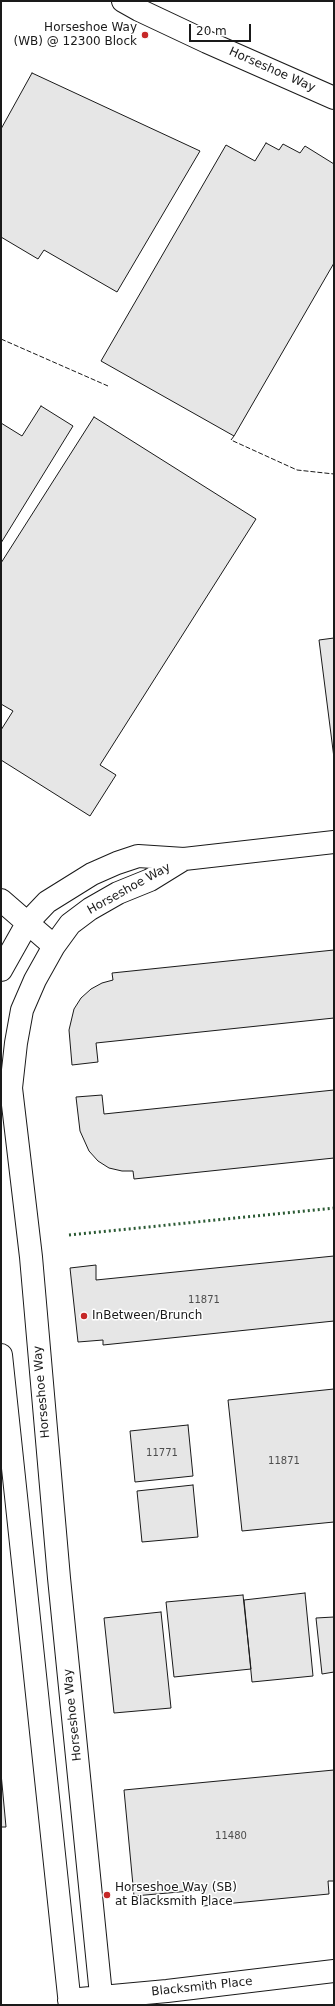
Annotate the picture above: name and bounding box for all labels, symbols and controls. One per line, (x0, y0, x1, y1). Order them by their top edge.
scale bar (191, 16, 253, 42)
place label: Horseshoe Way (WB) @ 12300 Block (13, 21, 137, 49)
text: 20 m (196, 24, 227, 38)
marker: Horseshoe Way (WB) @ 12300 Block (140, 30, 150, 40)
street label: Horseshoe Way (227, 45, 317, 95)
street label: Horseshoe Way (85, 860, 173, 918)
house number: 11871 (188, 1294, 220, 1306)
place label: InBetween/Brunch (92, 1309, 202, 1323)
marker: InBetween/Brunch (79, 1311, 89, 1321)
street label: Horseshoe Way (31, 1345, 53, 1439)
house number: 11771 (146, 1447, 178, 1459)
house number: 11871 (268, 1455, 300, 1467)
street label: Horseshoe Way (61, 1668, 85, 1762)
house number: 11480 (215, 1830, 247, 1842)
place label: Horseshoe Way (SB) at Blacksmith Place (115, 1881, 237, 1909)
marker: Horseshoe Way (SB) at Blacksmith Place (102, 1890, 112, 1900)
street label: Blacksmith Place (151, 1975, 253, 1999)

